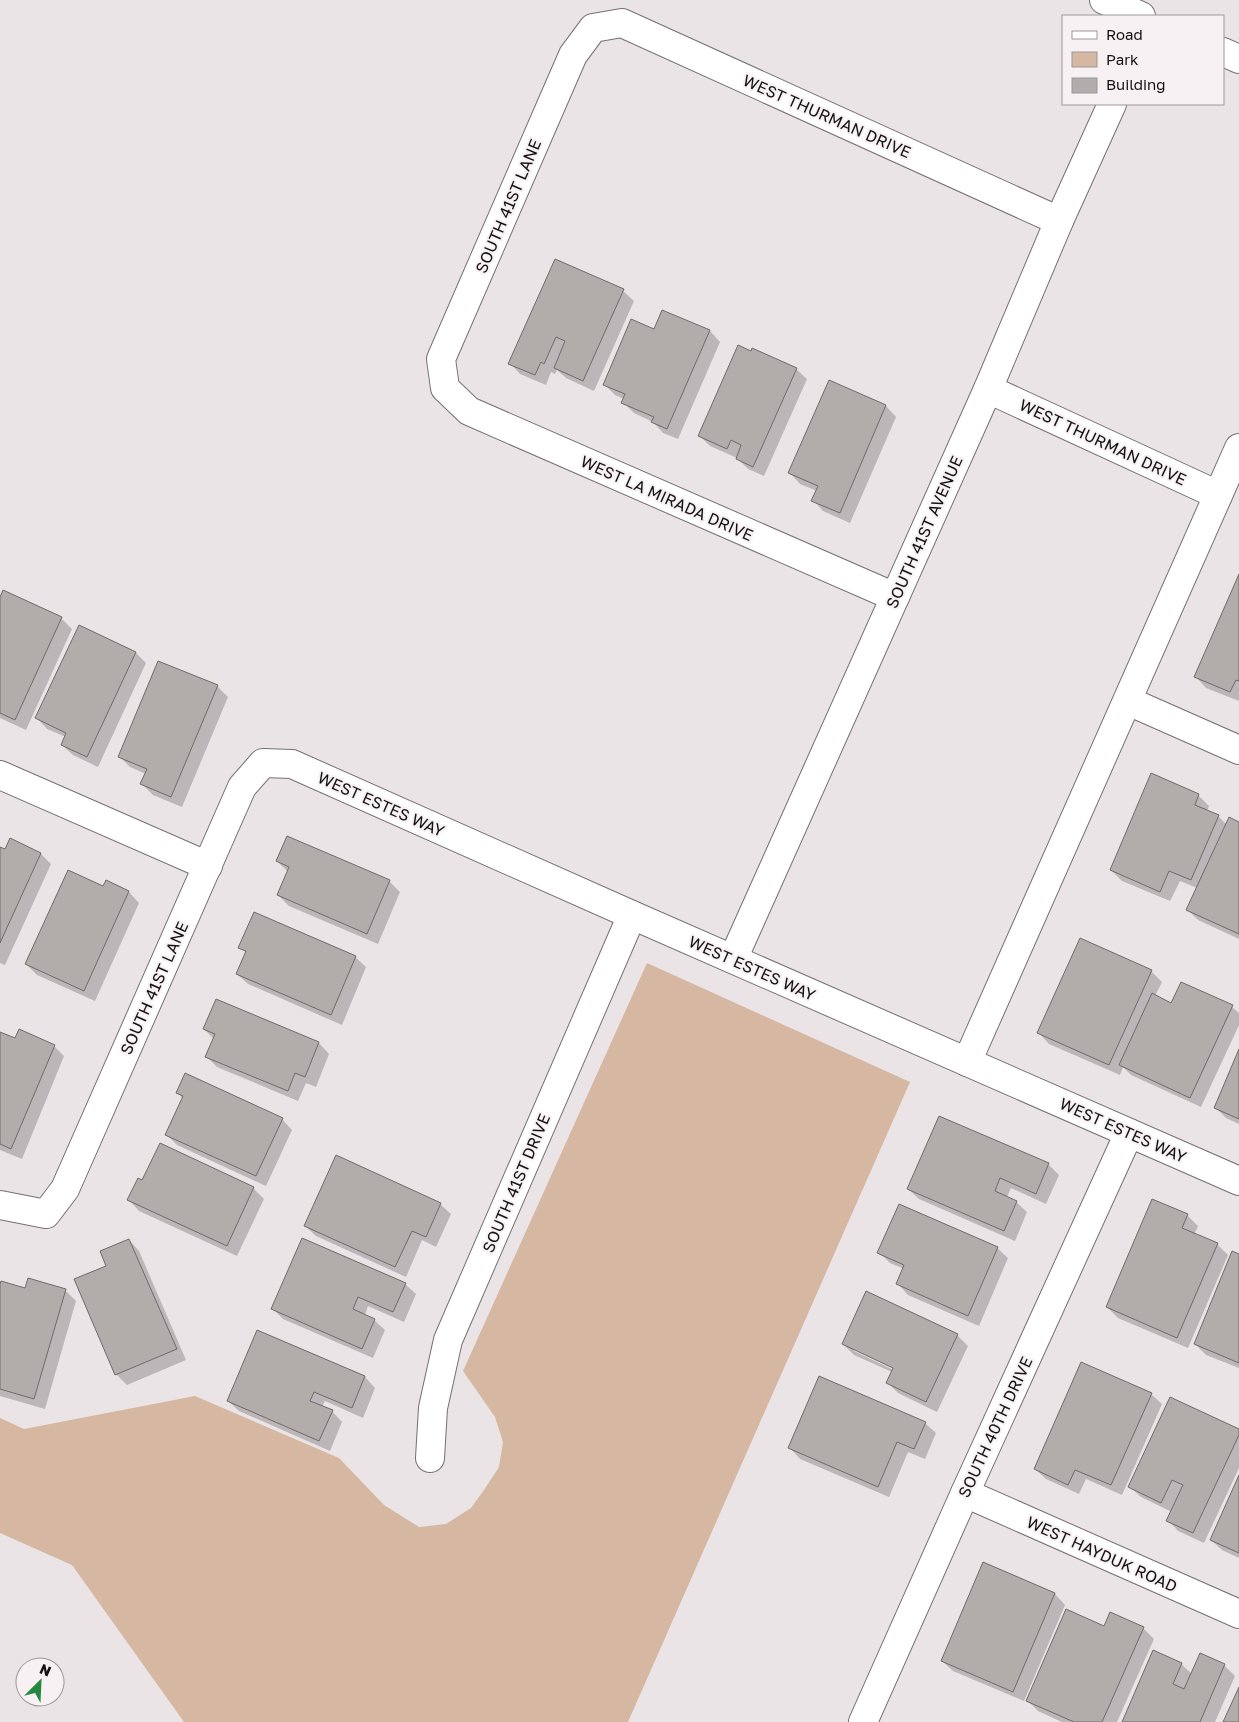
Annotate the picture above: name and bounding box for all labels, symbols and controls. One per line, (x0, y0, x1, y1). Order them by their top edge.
legend (1062, 15, 1224, 105)
text: Road (1106, 25, 1143, 43)
text: Park (1106, 50, 1139, 68)
street label: WEST THURMAN DRIVE (740, 70, 914, 162)
text: Building (1106, 75, 1166, 93)
street label: SOUTH 41ST LANE (471, 136, 545, 276)
street label: WEST THURMAN DRIVE (1016, 394, 1190, 490)
street label: WEST LA MIRADA DRIVE (578, 451, 756, 545)
street label: SOUTH 41ST AVENUE (881, 453, 967, 611)
street label: WEST ESTES WAY (315, 767, 448, 841)
street label: SOUTH 41ST LANE (116, 918, 192, 1058)
street label: WEST ESTES WAY (686, 931, 819, 1005)
street label: WEST ESTES WAY (1057, 1093, 1190, 1167)
street label: SOUTH 41ST DRIVE (478, 1111, 554, 1255)
street label: SOUTH 40TH DRIVE (954, 1353, 1036, 1501)
street label: WEST HAYDUK ROAD (1024, 1512, 1180, 1596)
north arrow (15, 1657, 65, 1707)
text: N (37, 1660, 54, 1680)

